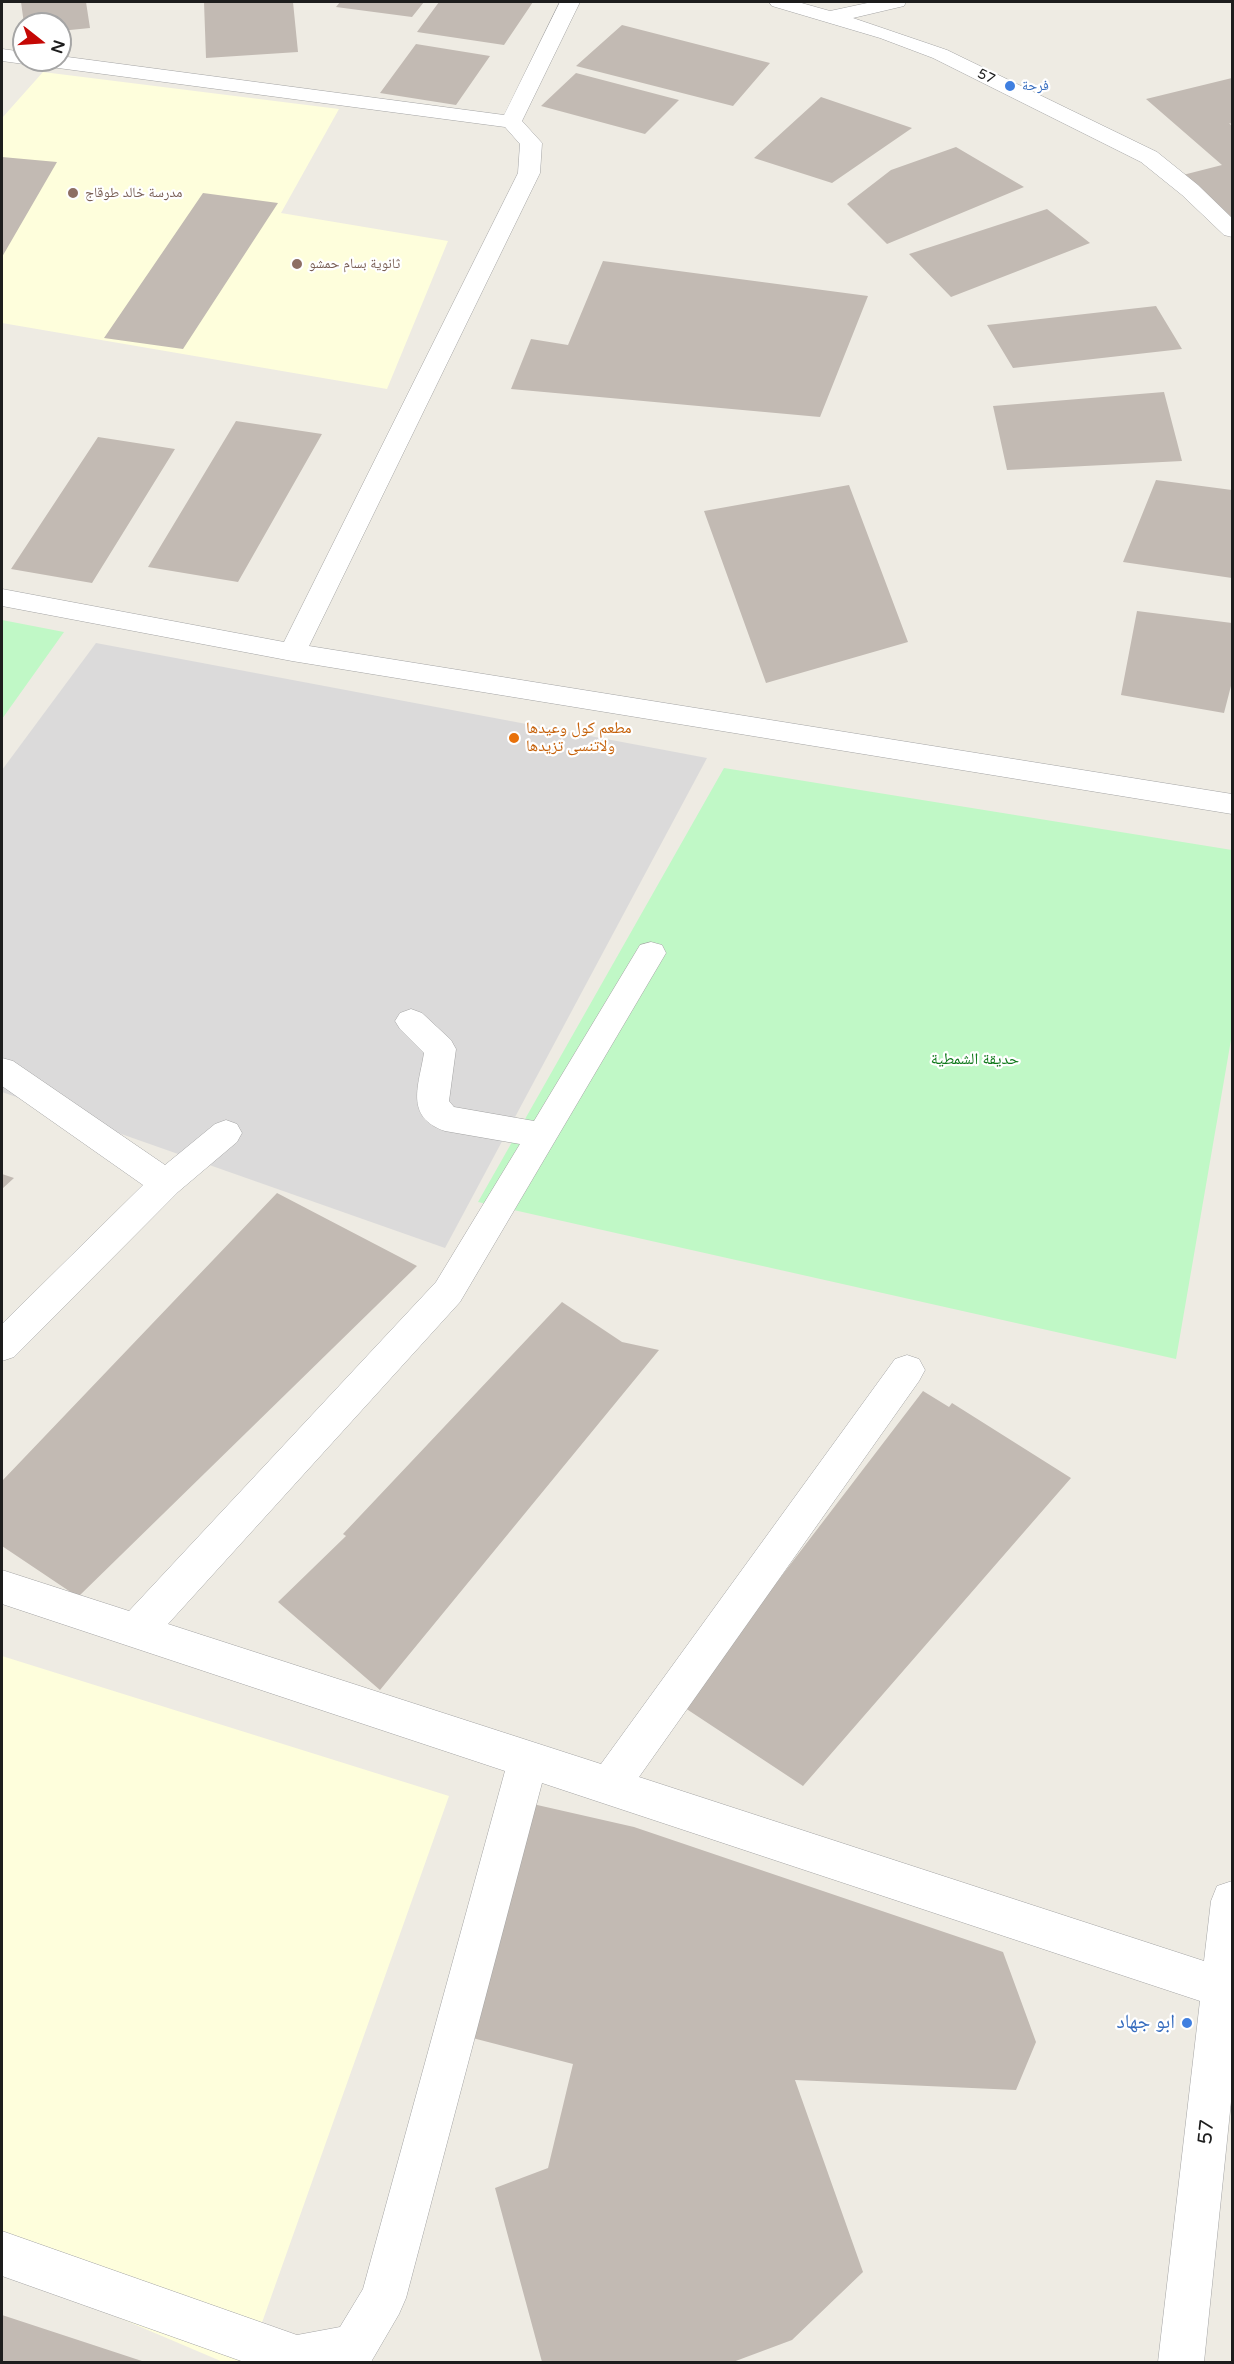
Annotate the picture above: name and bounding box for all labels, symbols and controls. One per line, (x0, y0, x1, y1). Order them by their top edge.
north arrow (12, 12, 72, 72)
text: N (46, 38, 69, 56)
street label: 57 (974, 66, 998, 88)
place label: فرحة (1022, 78, 1049, 94)
marker: فرحة (1003, 79, 1017, 93)
place label: مدرسة خالد طوقاج (85, 185, 182, 201)
marker: مدرسة خالد طوقاج (66, 186, 80, 200)
place label: ثانوية بسام حمشو (309, 256, 400, 272)
marker: ثانوية بسام حمشو (290, 257, 304, 271)
place label: مطعم كول وعيدها ولاتنسى تزيدها (526, 719, 631, 757)
marker: مطعم كول وعيدها ولاتنسى تزيدها (507, 731, 521, 745)
park label: حديقة الشمطية (931, 1050, 1019, 1070)
place label: ابو جهاد (1117, 2011, 1175, 2035)
marker: ابو جهاد (1180, 2016, 1194, 2030)
street label: 57 (1194, 2118, 1220, 2146)

